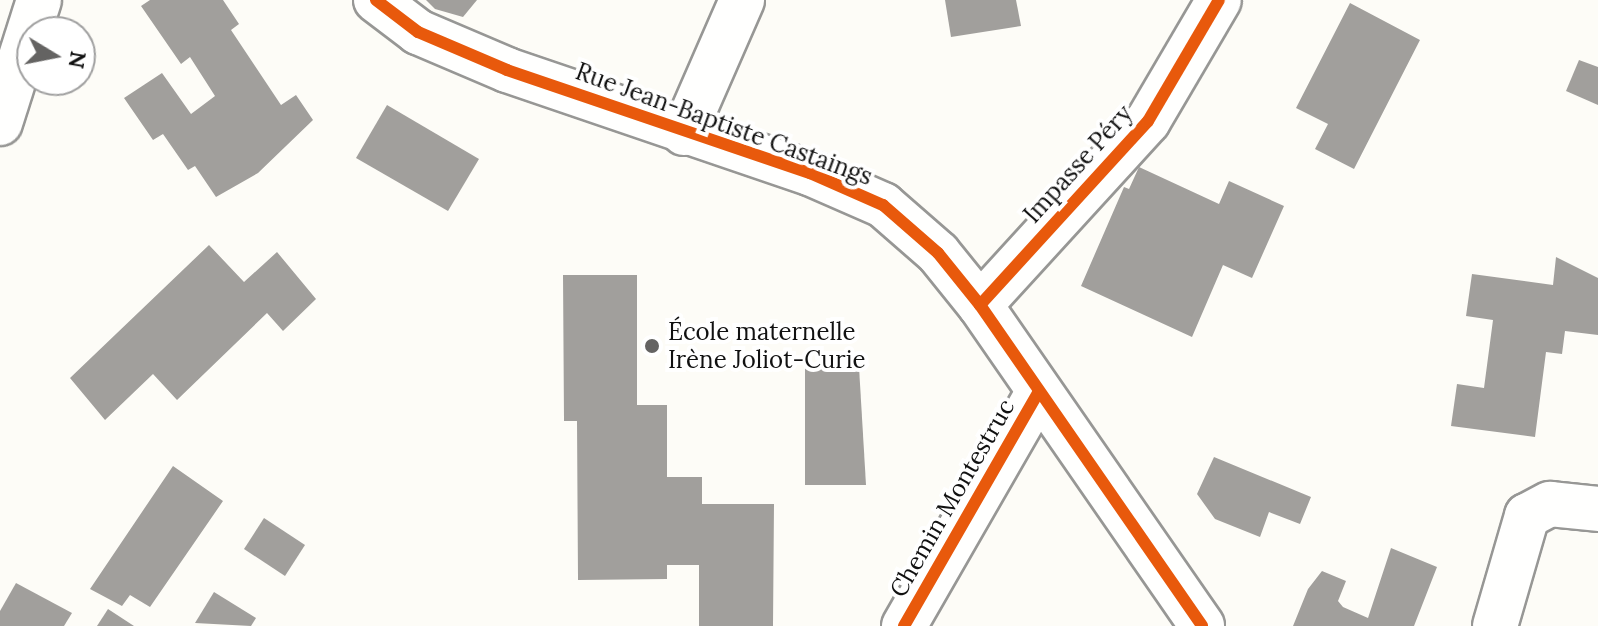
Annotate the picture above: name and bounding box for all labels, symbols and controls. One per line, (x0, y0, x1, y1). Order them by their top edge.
north arrow (16, 16, 96, 96)
text: N (62, 49, 93, 71)
street label: Rue Jean-Baptiste Castaings (572, 57, 876, 191)
street label: Impasse Péry (1018, 99, 1138, 229)
place label: École maternelle Irène Joliot-Curie (668, 318, 865, 374)
marker: École maternelle Irène Joliot-Curie (643, 337, 661, 355)
street label: Chemin Montestruc (884, 394, 1020, 602)

